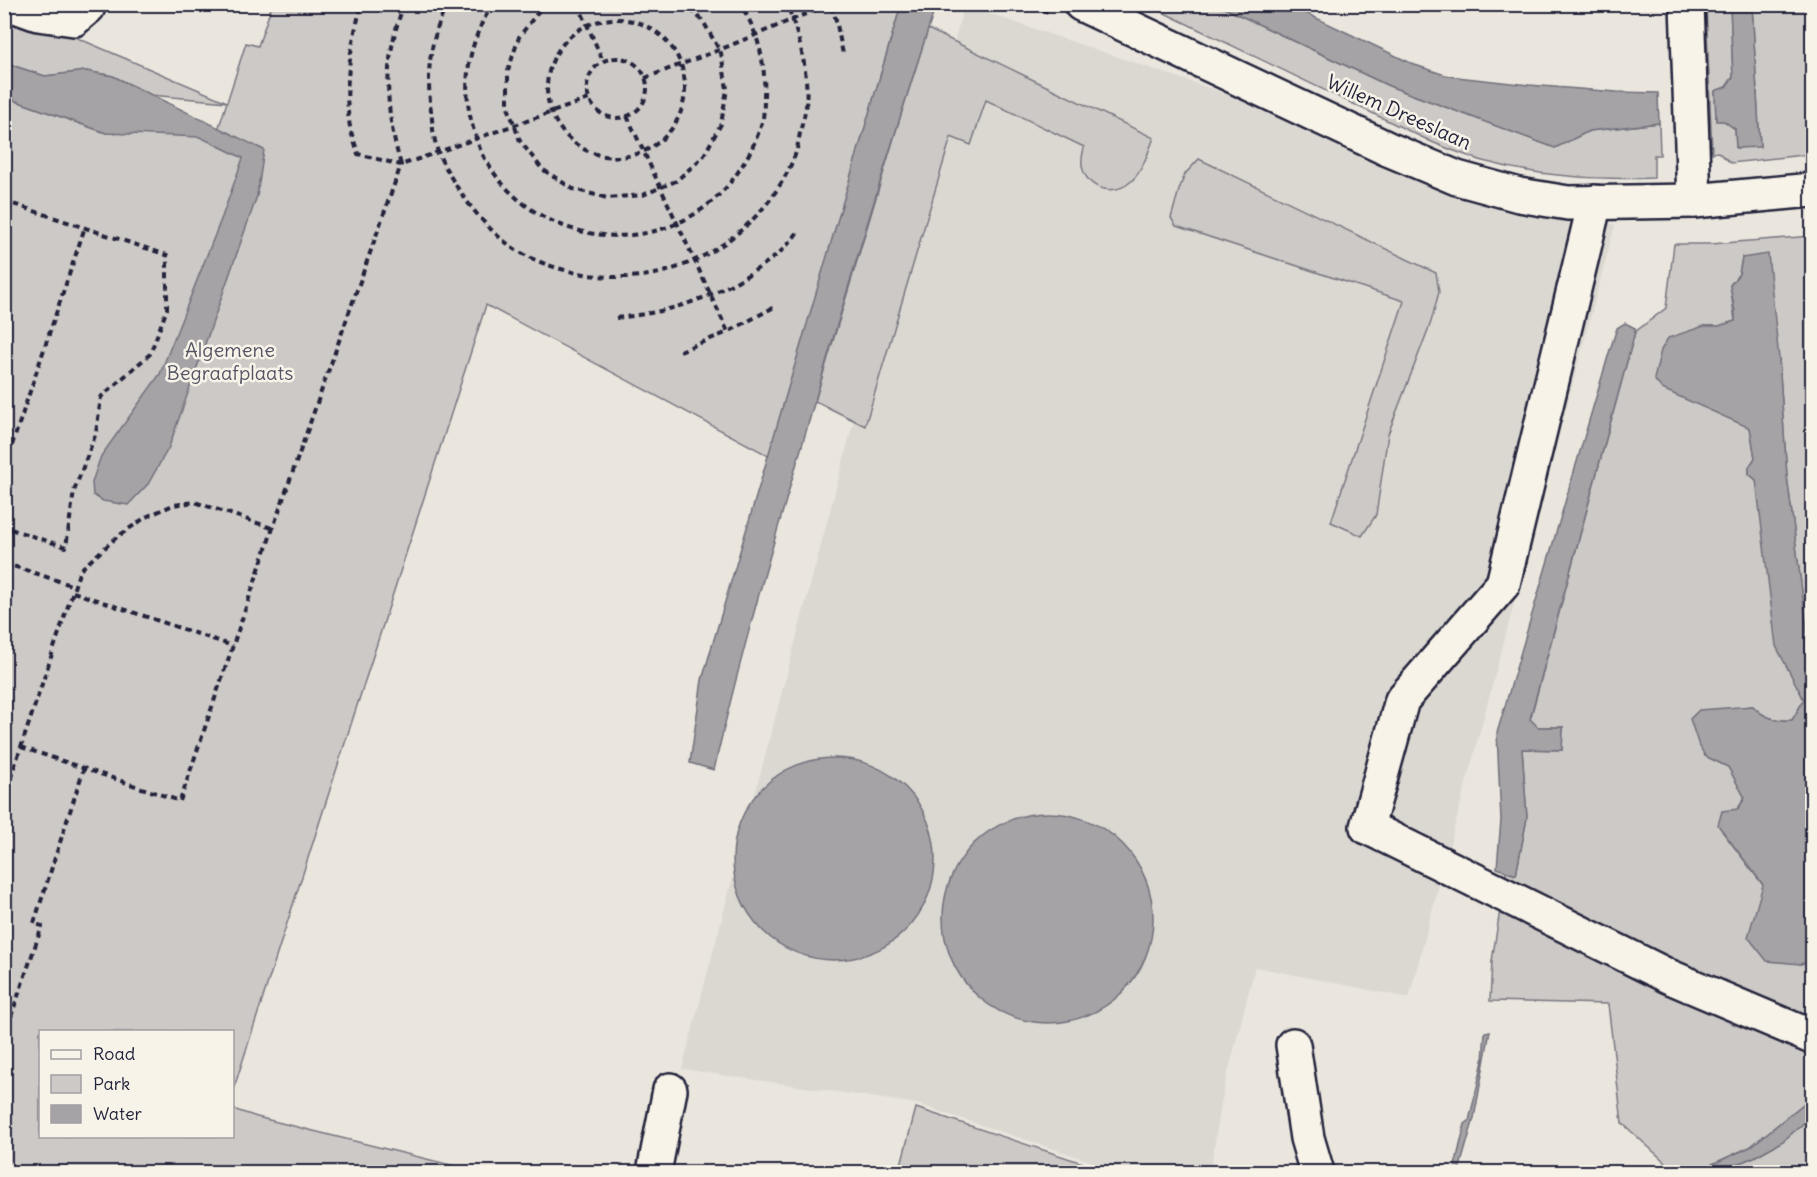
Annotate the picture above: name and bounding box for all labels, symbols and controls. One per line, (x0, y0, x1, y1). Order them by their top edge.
street label: Willem Dreeslaan (1323, 68, 1476, 155)
park label: Algemene Begraafplaats (167, 337, 293, 385)
legend (39, 1030, 234, 1138)
text: Road (93, 1042, 136, 1065)
text: Park (93, 1072, 130, 1095)
text: Water (93, 1102, 143, 1125)

